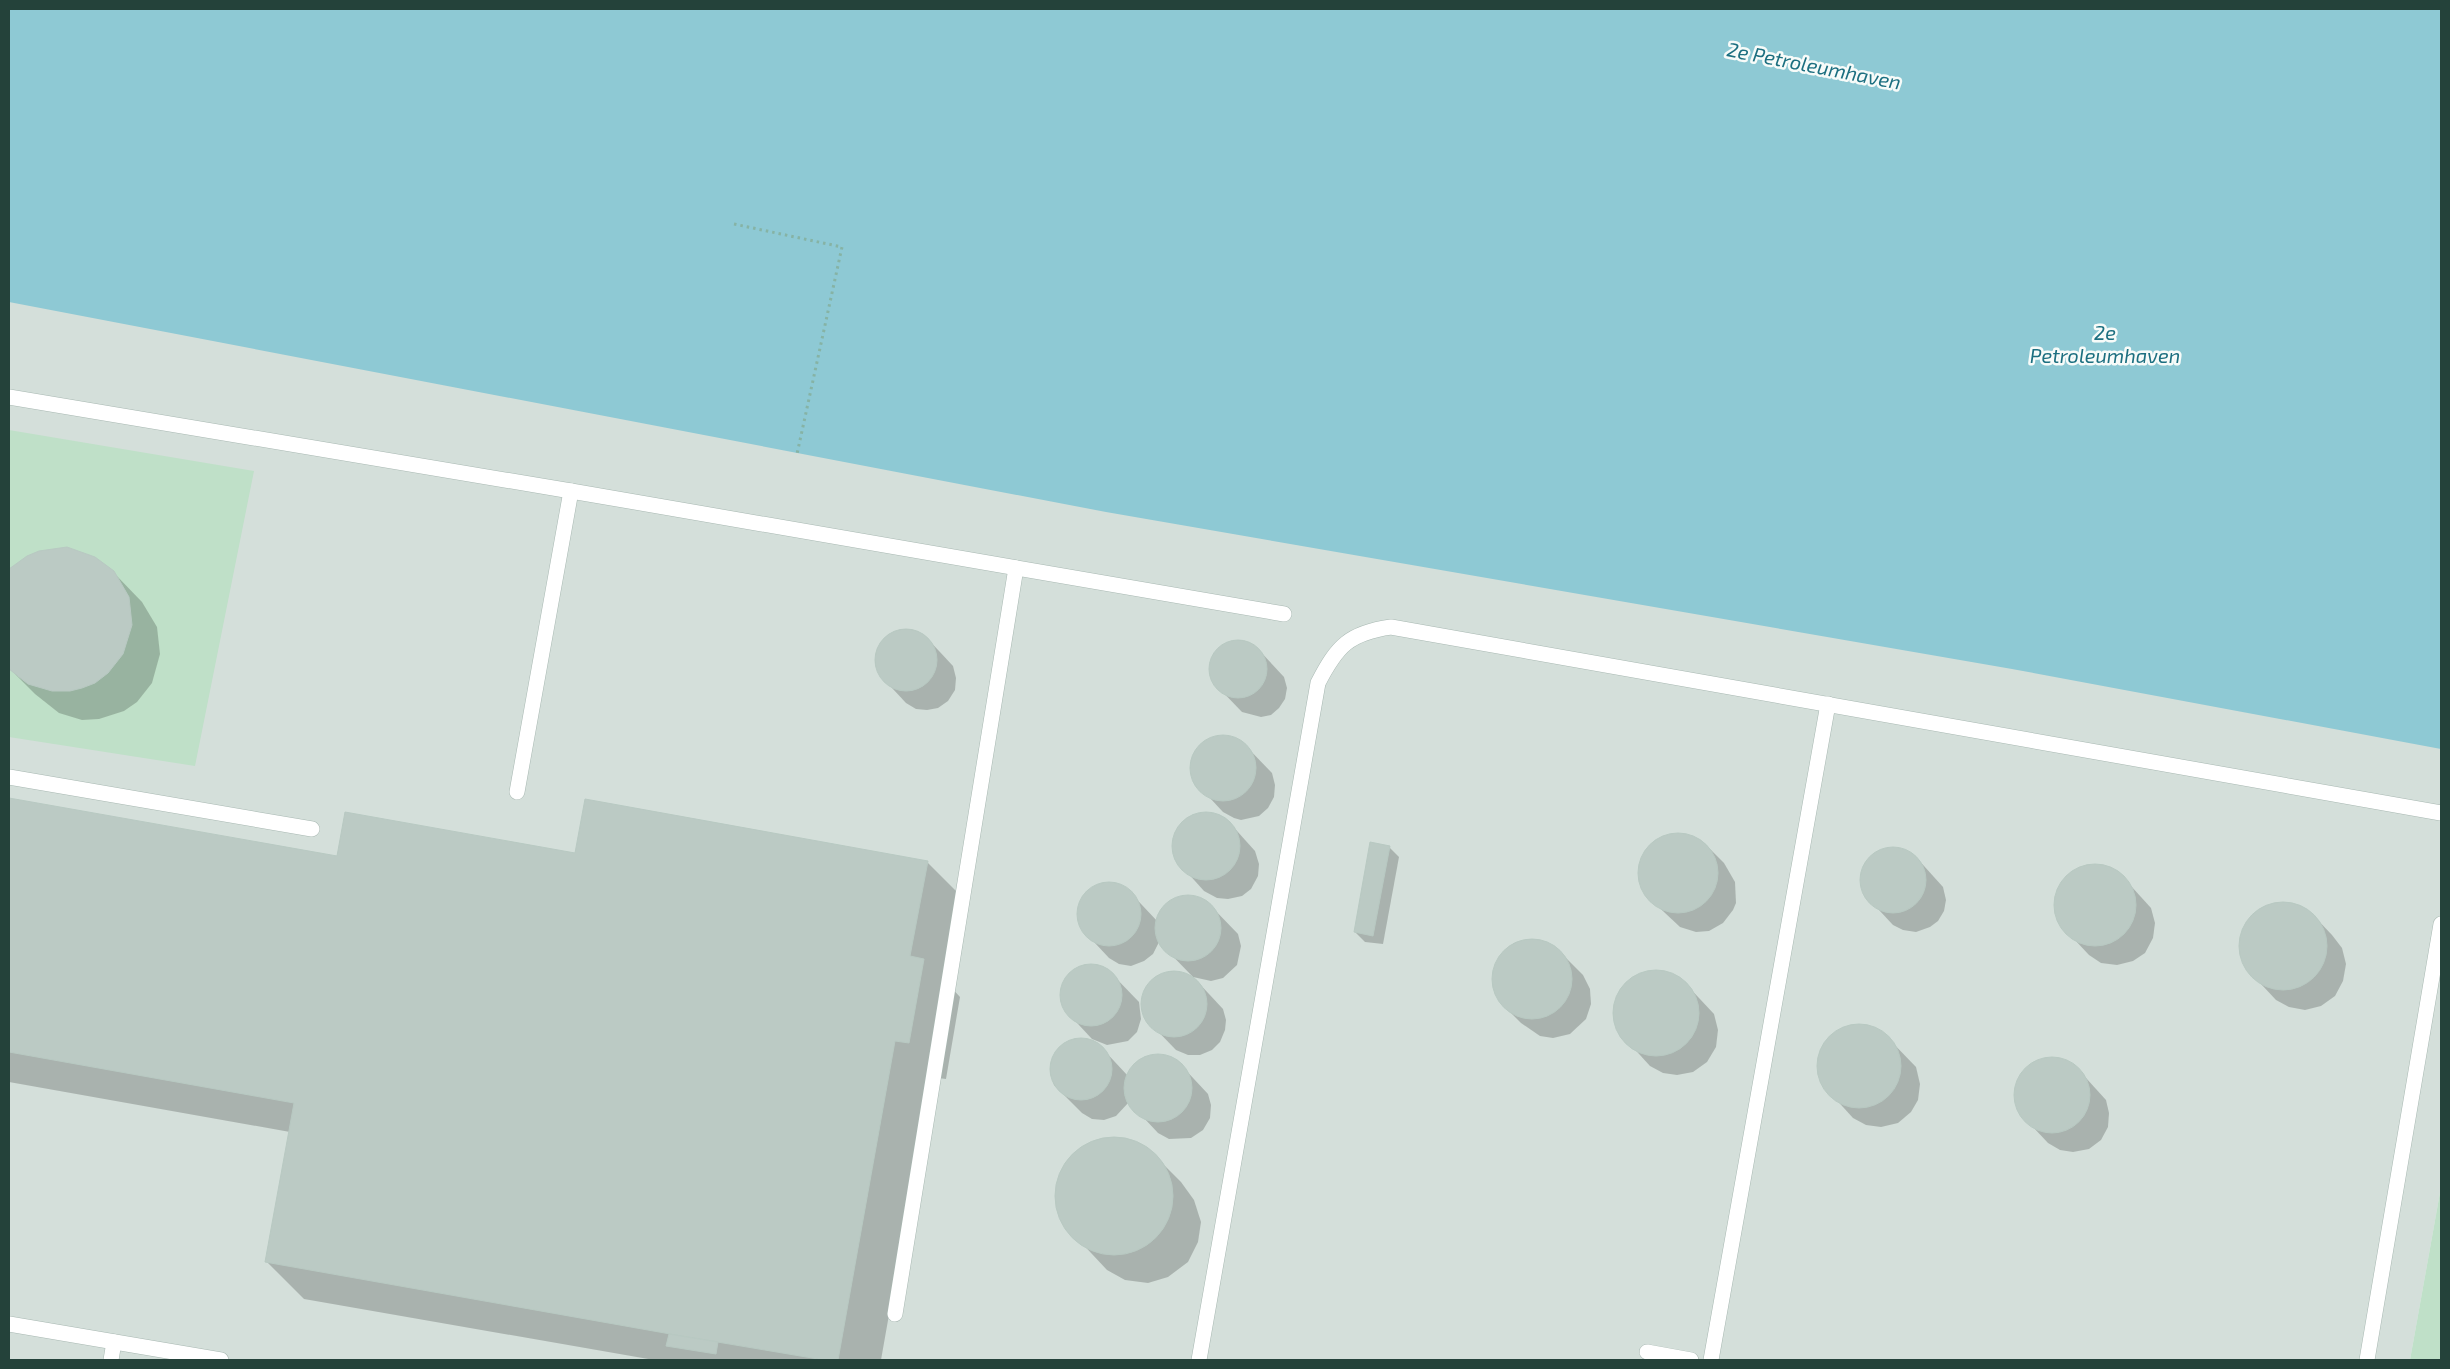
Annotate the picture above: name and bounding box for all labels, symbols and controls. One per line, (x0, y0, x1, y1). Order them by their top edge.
water label: 2e Petroleumhaven (1725, 36, 1903, 94)
water label: 2e Petroleumhaven (2030, 320, 2180, 367)

